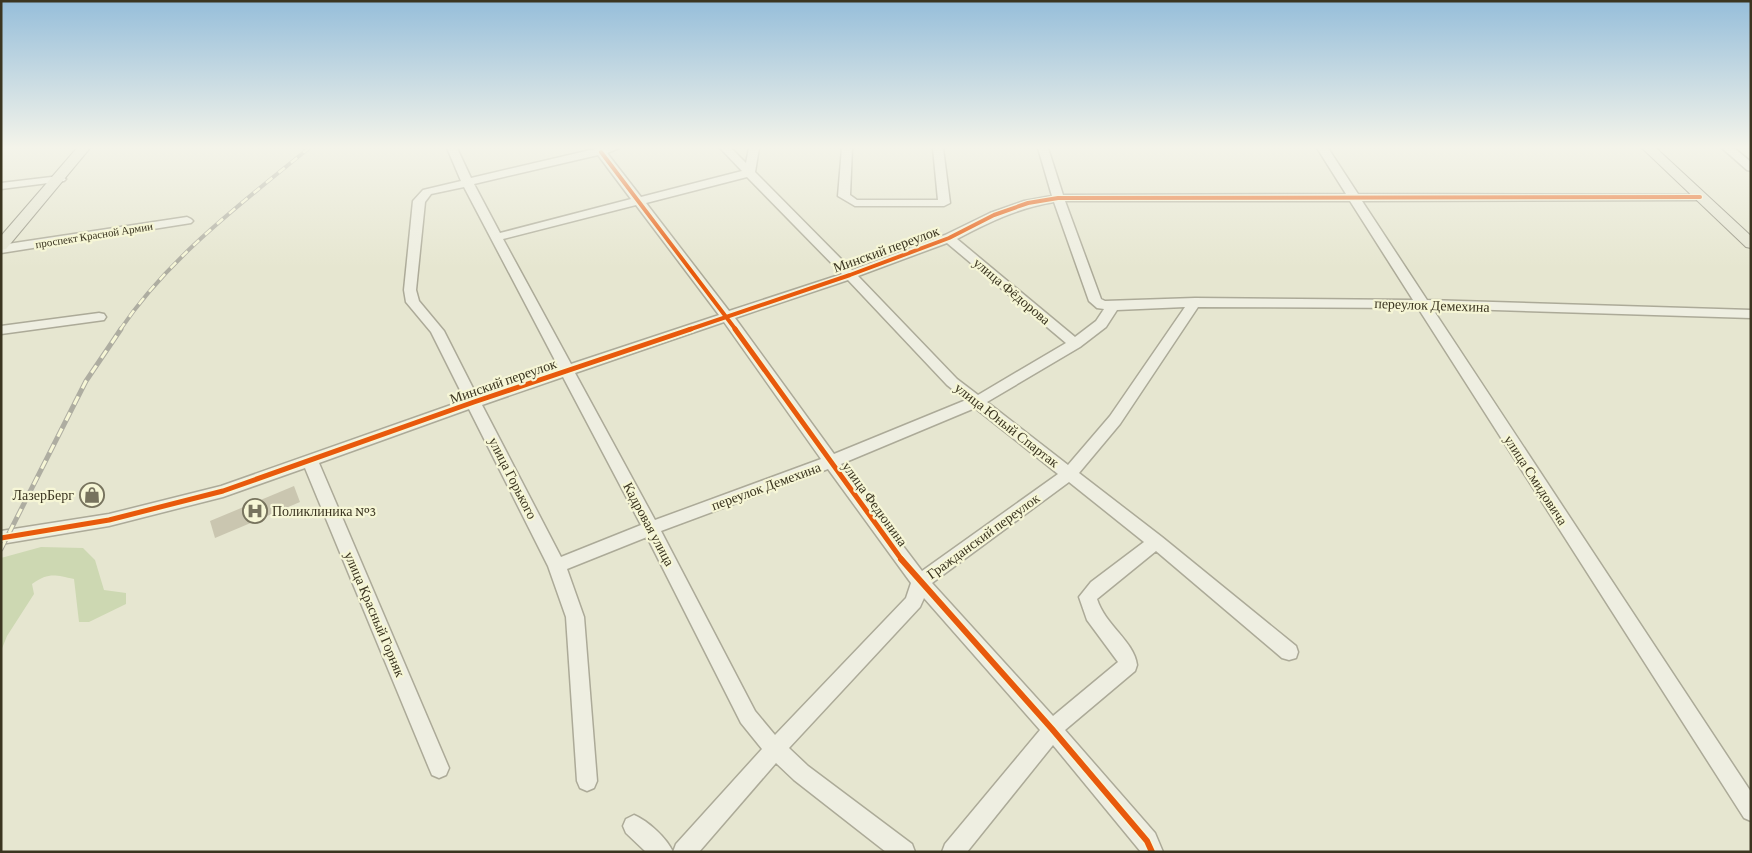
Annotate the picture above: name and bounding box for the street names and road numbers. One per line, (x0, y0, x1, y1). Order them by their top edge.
street label: проспект Красной Армии (34, 220, 154, 250)
street label: Минский переулок (831, 222, 941, 276)
street label: улица Фёдорова (970, 254, 1054, 328)
street label: переулок Демехина (1374, 295, 1491, 315)
street label: Минский переулок (448, 355, 559, 407)
street label: улица Юный Спартак (952, 379, 1062, 471)
street label: улица Смидовича (1501, 432, 1572, 529)
street label: улица Горького (485, 434, 541, 522)
street label: переулок Демехина (709, 458, 824, 513)
street label: улица Федюнина (839, 459, 911, 550)
street label: Кадровая улица (620, 479, 678, 569)
street label: Гражданский переулок (924, 490, 1043, 582)
street label: улица Красный Горняк (341, 549, 409, 679)

